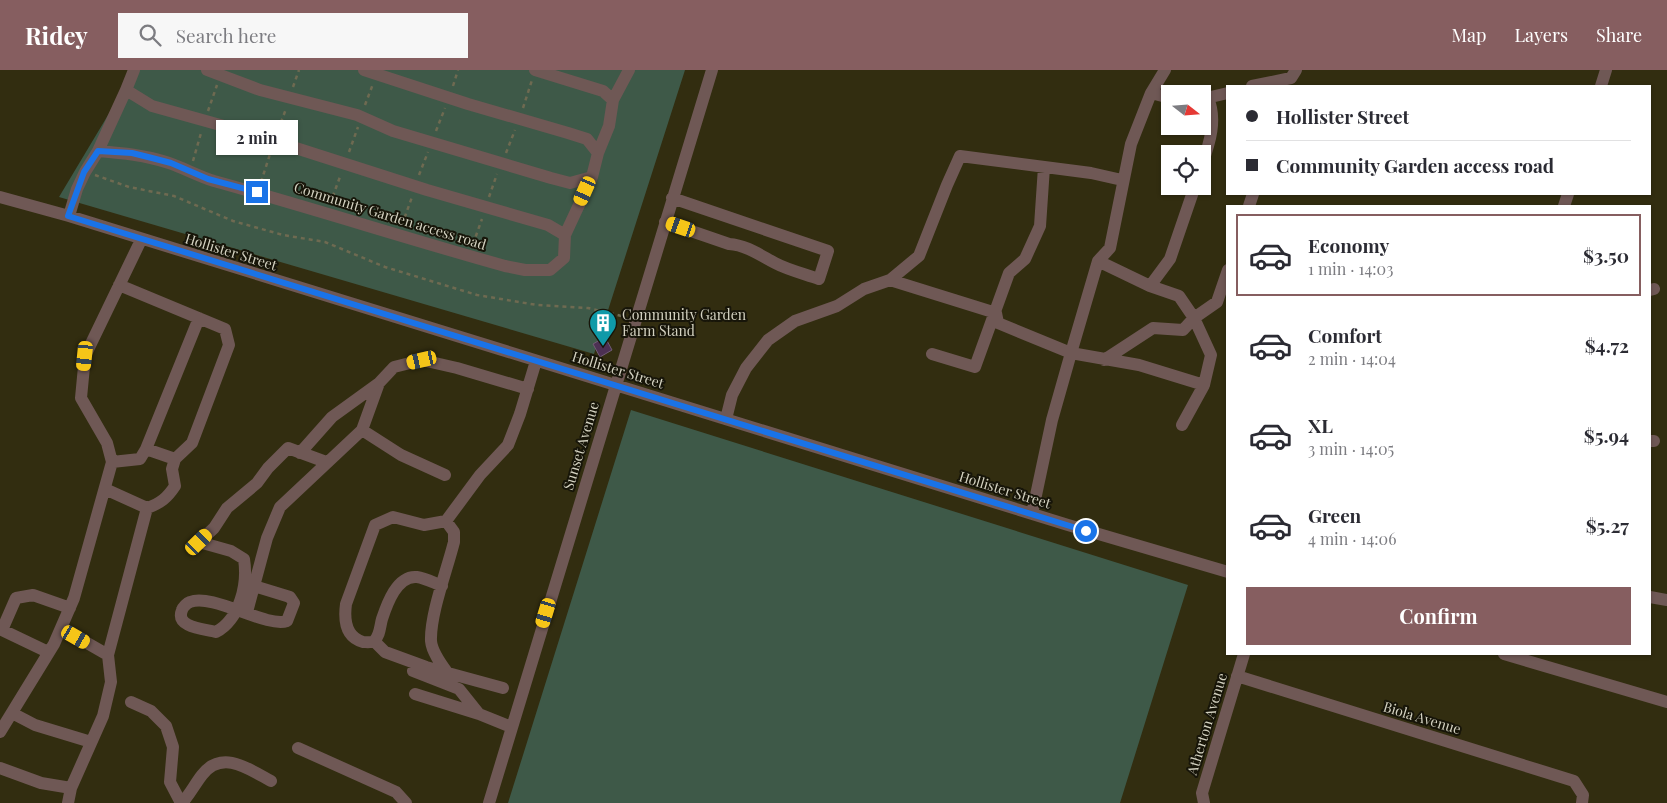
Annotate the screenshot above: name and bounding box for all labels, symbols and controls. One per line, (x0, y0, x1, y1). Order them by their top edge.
search box (118, 13, 468, 58)
text: Ridey (25, 19, 88, 51)
icon: search (136, 21, 164, 49)
text: Search here (176, 22, 276, 48)
text: Map (1451, 23, 1486, 47)
text: Layers (1514, 23, 1568, 47)
text: Share (1596, 23, 1642, 47)
north arrow (1161, 85, 1211, 135)
map controls (1161, 85, 1211, 195)
text: Hollister Street (1276, 103, 1409, 129)
callout: 2 min (216, 119, 298, 154)
text: 2 min (236, 127, 278, 148)
button: locate (1161, 145, 1211, 195)
text: Community Garden access road (1276, 152, 1554, 178)
car (572, 174, 597, 208)
street label: Community Garden access road (292, 177, 489, 254)
route end (246, 181, 268, 203)
car (664, 215, 697, 239)
street label: Hollister Street (183, 229, 280, 275)
text: Economy (1308, 232, 1389, 258)
icon: car (1248, 233, 1293, 278)
text: $3.50 (1583, 242, 1629, 268)
text: 1 min · 14:03 (1308, 258, 1393, 279)
place label: Community Garden Farm Stand (622, 305, 747, 340)
building icon: Community Garden Farm Stand (588, 308, 618, 347)
text: Comfort (1308, 322, 1382, 348)
icon: car (1248, 323, 1293, 368)
text: $4.72 (1585, 332, 1629, 358)
car (75, 340, 94, 372)
street label: Hollister Street (570, 347, 667, 393)
text: 2 min · 14:04 (1308, 348, 1396, 369)
car (405, 349, 438, 371)
street label: Sunset Avenue (558, 399, 603, 492)
text: XL (1308, 412, 1333, 438)
icon: car (1248, 413, 1293, 458)
text: $5.94 (1584, 422, 1629, 448)
text: 3 min · 14:05 (1308, 438, 1394, 459)
street label: Hollister Street (957, 467, 1054, 513)
text: Green (1308, 502, 1361, 528)
icon: car (1248, 503, 1293, 548)
text: $5.27 (1586, 512, 1629, 538)
route start (1075, 520, 1097, 542)
car (182, 526, 215, 558)
text: 4 min · 14:06 (1308, 528, 1396, 549)
button: Confirm (1246, 587, 1631, 645)
car (534, 596, 557, 630)
car (59, 623, 92, 651)
street label: Atherton Avenue (1182, 671, 1231, 778)
street label: Biola Avenue (1381, 697, 1463, 738)

